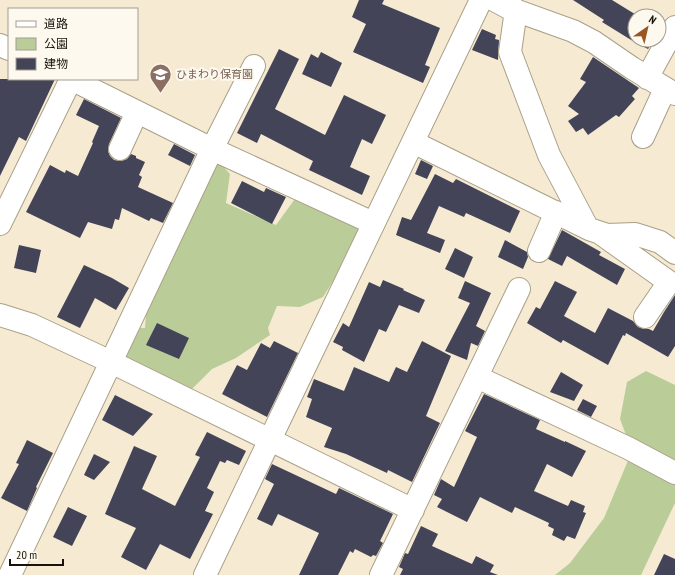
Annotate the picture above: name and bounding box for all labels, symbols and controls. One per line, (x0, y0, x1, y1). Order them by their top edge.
legend (8, 8, 138, 80)
north arrow (627, 8, 667, 48)
text: N (646, 12, 659, 27)
text: 道路 (44, 16, 68, 31)
text: 公園 (44, 36, 68, 51)
text: 建物 (44, 56, 68, 71)
school or university icon: ひまわり保育園 (148, 61, 174, 94)
place label: ひまわり保育園 (176, 67, 253, 81)
scale bar (10, 541, 63, 567)
text: 20 m (16, 547, 37, 562)

